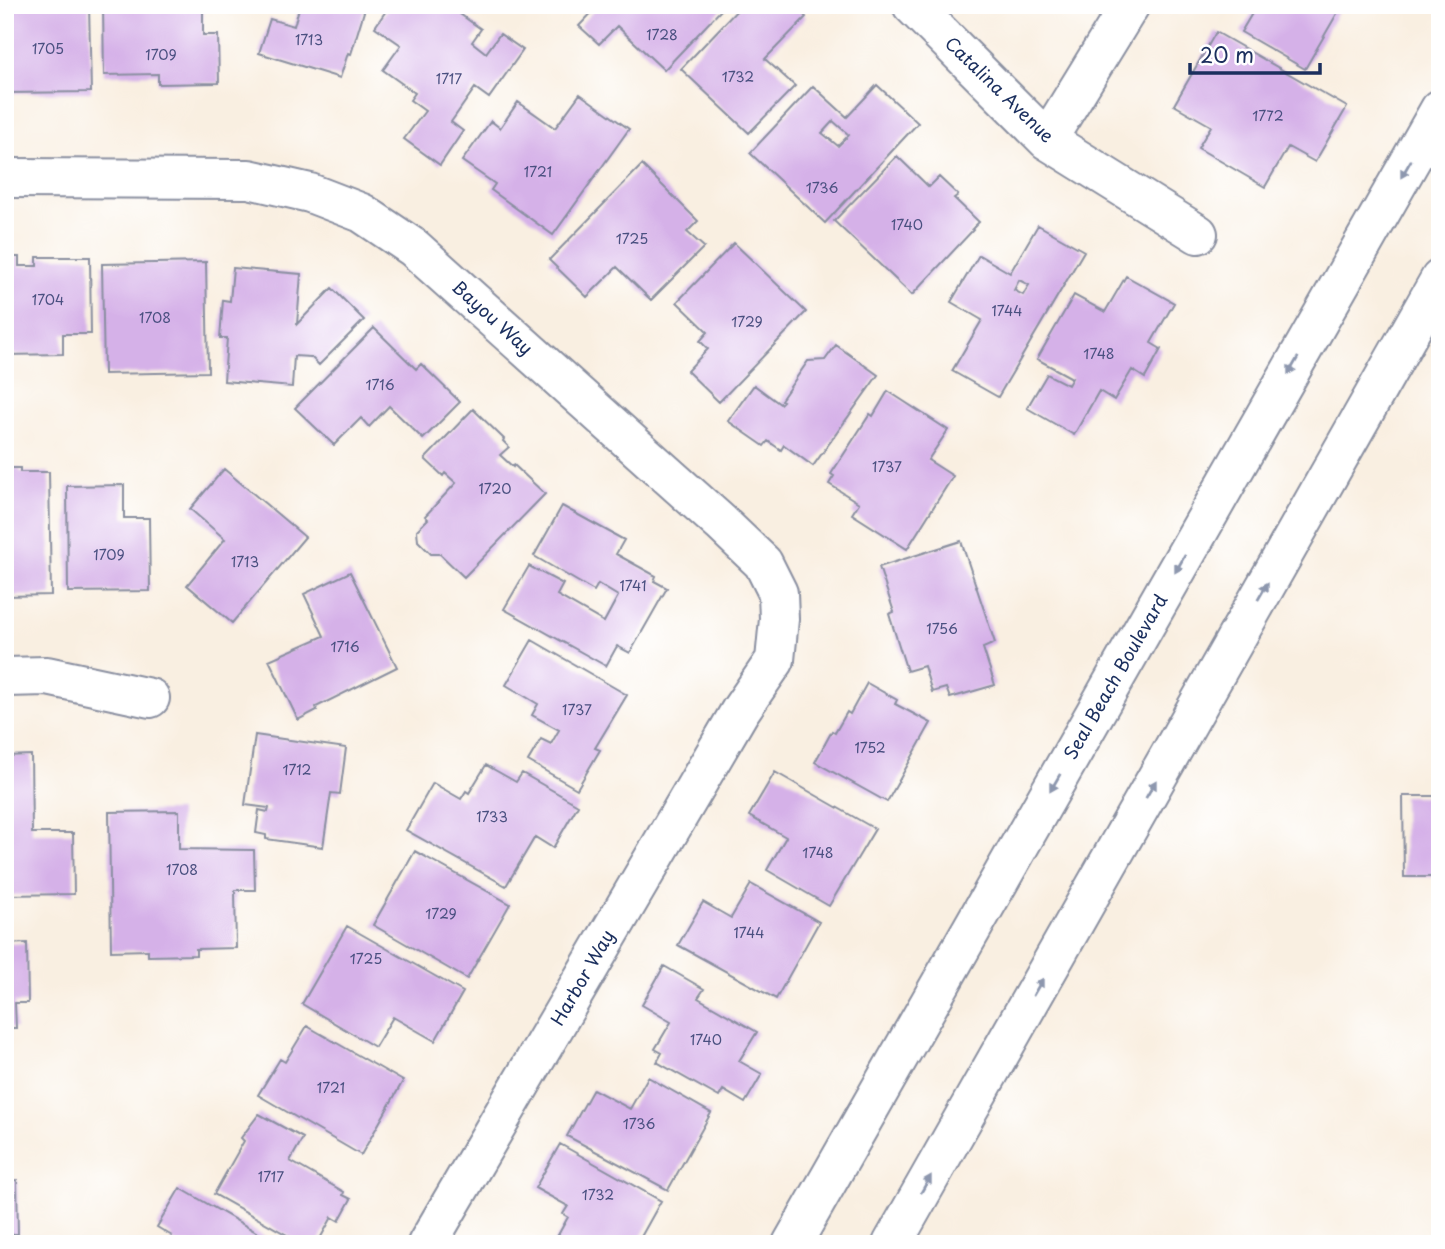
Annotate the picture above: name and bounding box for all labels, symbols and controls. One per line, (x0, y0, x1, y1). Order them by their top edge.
house number: 1728 (646, 24, 678, 45)
house number: 1713 (295, 29, 323, 50)
street label: Catalina Avenue (939, 30, 1061, 148)
scale bar (1190, 32, 1319, 76)
house number: 1705 (32, 38, 64, 59)
text: 20 m (1200, 38, 1254, 70)
house number: 1709 (145, 44, 177, 65)
house number: 1732 (722, 66, 754, 87)
house number: 1717 (436, 68, 462, 89)
house number: 1772 (1252, 105, 1284, 126)
one-way arrow (1400, 159, 1412, 178)
house number: 1721 (524, 161, 552, 182)
house number: 1736 (806, 177, 839, 198)
house number: 1740 (891, 214, 923, 235)
house number: 1725 (616, 228, 648, 249)
street label: Bayou Way (447, 273, 539, 361)
house number: 1704 (32, 289, 64, 310)
house number: 1744 (991, 300, 1023, 321)
house number: 1708 (139, 307, 171, 328)
house number: 1729 (731, 311, 763, 332)
house number: 1748 (1083, 343, 1115, 364)
one-way arrow (1287, 356, 1299, 376)
house number: 1716 (366, 374, 395, 395)
house number: 1737 (872, 456, 902, 477)
house number: 1720 (478, 478, 512, 499)
house number: 1709 (93, 544, 125, 565)
house number: 1713 (231, 551, 259, 572)
one-way arrow (1174, 554, 1186, 573)
house number: 1741 (619, 575, 647, 596)
one-way arrow (1257, 581, 1269, 600)
street label: Seal Beach Boulevard (1056, 589, 1173, 764)
house number: 1756 (926, 618, 958, 639)
house number: 1716 (331, 636, 360, 657)
house number: 1737 (562, 699, 592, 720)
house number: 1752 (854, 737, 886, 758)
house number: 1712 (282, 759, 312, 780)
one-way arrow (1049, 773, 1062, 792)
one-way arrow (1145, 779, 1157, 798)
house number: 1733 (476, 806, 508, 827)
house number: 1748 (802, 842, 834, 863)
house number: 1708 (166, 859, 198, 880)
house number: 1729 (425, 903, 457, 924)
house number: 1744 (733, 922, 765, 943)
street label: Harbor Way (543, 924, 620, 1030)
house number: 1725 (350, 948, 382, 969)
one-way arrow (1032, 977, 1044, 996)
house number: 1740 (690, 1029, 722, 1050)
house number: 1721 (317, 1077, 345, 1098)
house number: 1736 (623, 1113, 656, 1134)
house number: 1717 (258, 1166, 284, 1187)
one-way arrow (920, 1175, 932, 1194)
house number: 1732 (582, 1184, 614, 1205)

